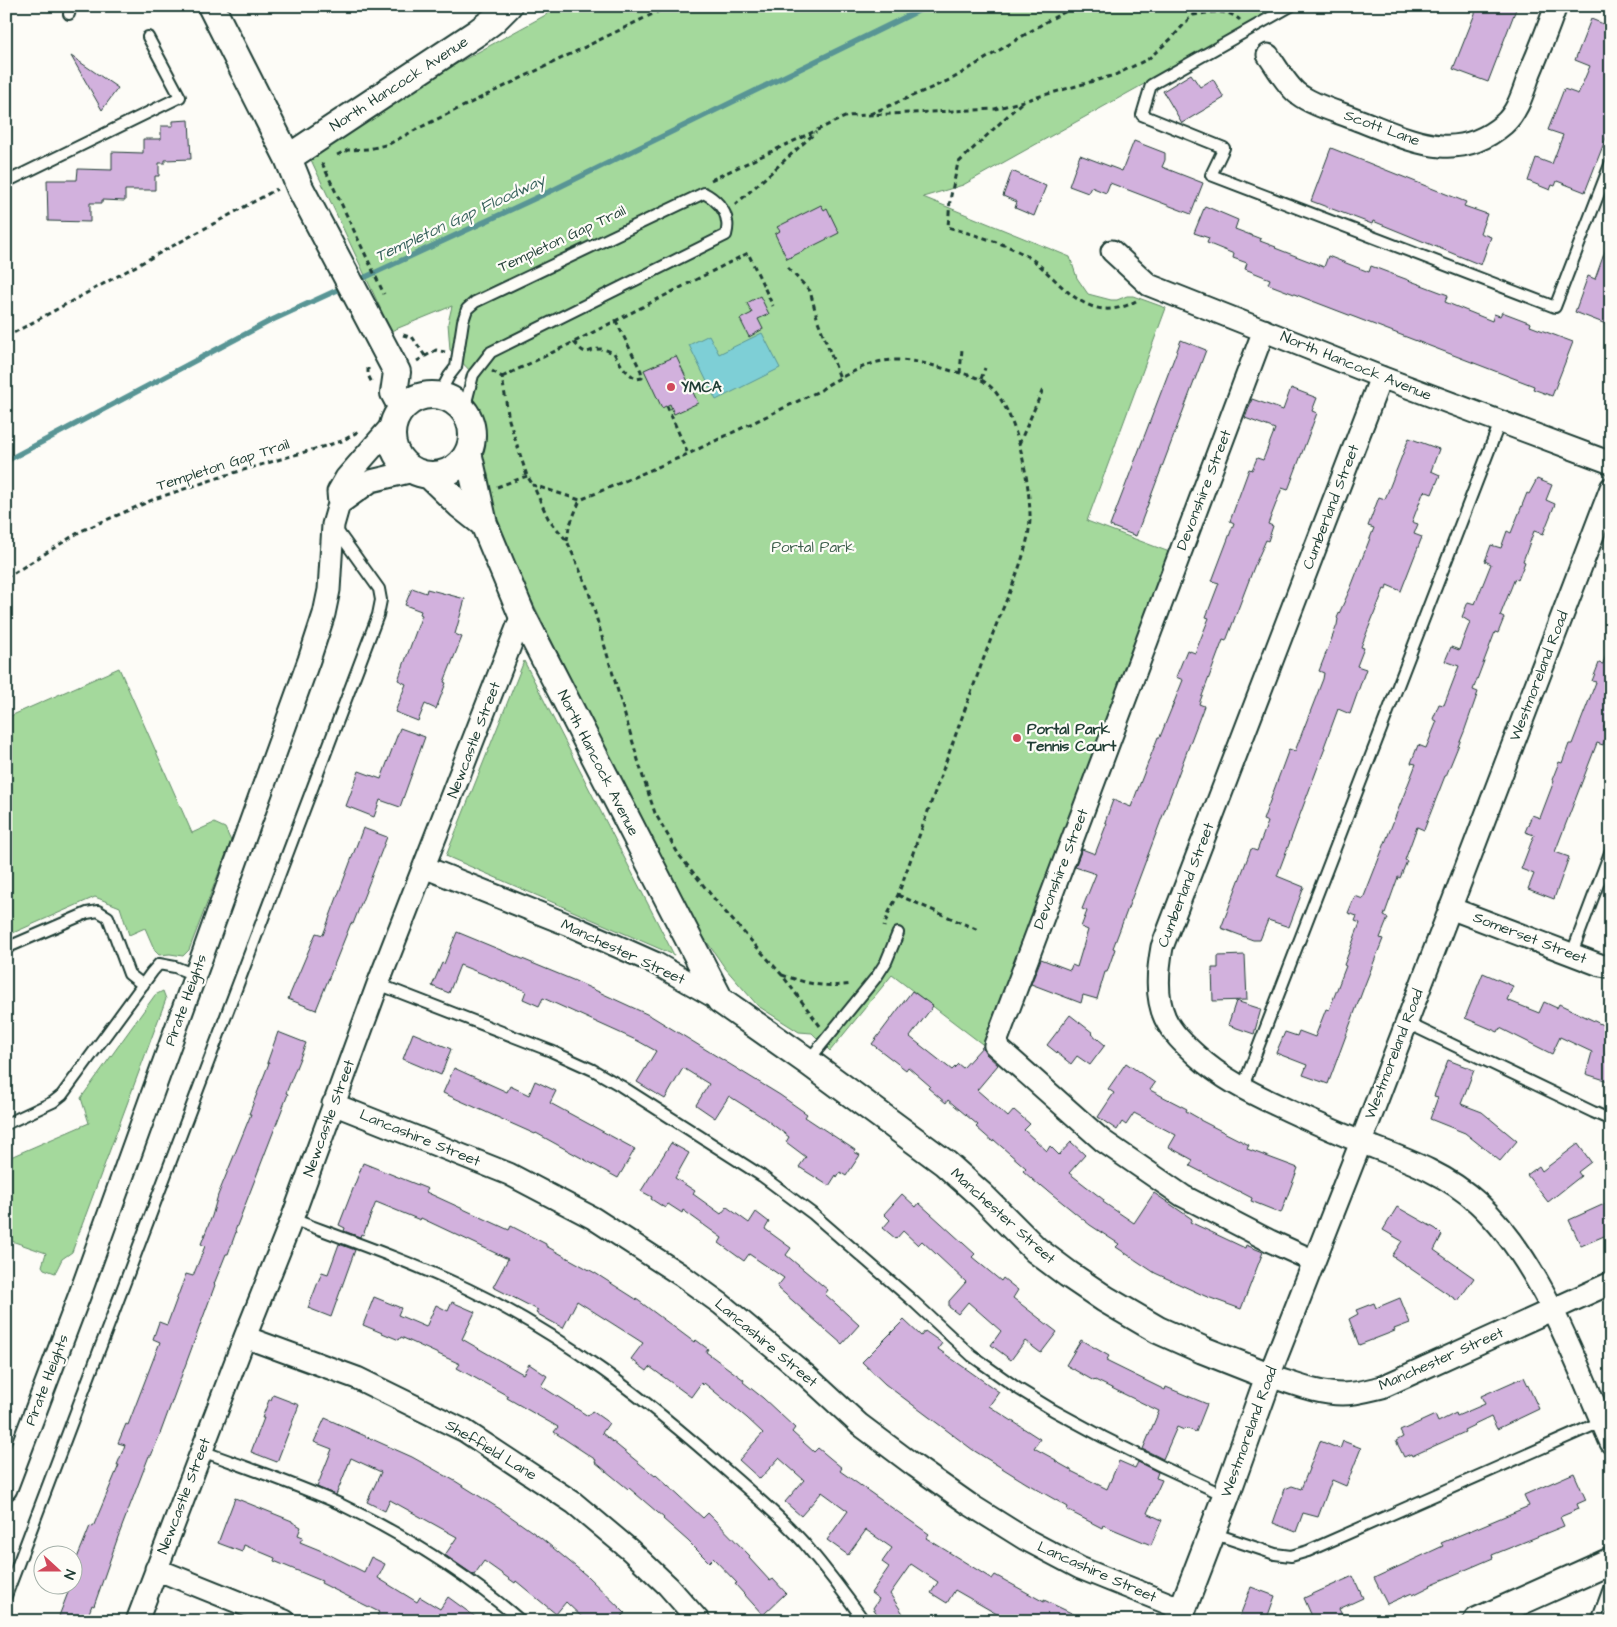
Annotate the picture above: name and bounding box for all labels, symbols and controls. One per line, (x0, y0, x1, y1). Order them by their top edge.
street label: North Hancock Avenue (326, 31, 472, 137)
street label: Scott Lane (1341, 105, 1423, 151)
water label: Templeton Gap Floodway (371, 168, 551, 268)
street label: Templeton Gap Trail (495, 200, 629, 278)
street label: North Hancock Avenue (1277, 326, 1435, 406)
place label: YMCA (681, 377, 722, 398)
marker: YMCA (665, 381, 677, 393)
street label: Devonshire Street (1171, 427, 1237, 553)
street label: Templeton Gap Trail (154, 434, 292, 496)
street label: Cumberland Street (1298, 442, 1364, 572)
park label: Portal Park (771, 537, 855, 558)
street label: Westmoreland Road (1504, 608, 1574, 744)
street label: Newcastle Street (442, 679, 506, 801)
street label: North Hancock Avenue (552, 686, 644, 840)
place label: Portal Park Tennis Court (1026, 719, 1117, 757)
marker: Portal Park Tennis Court (1011, 732, 1023, 744)
street label: Devonshire Street (1028, 806, 1094, 932)
street label: Cumberland Street (1153, 820, 1219, 950)
street label: Somerset Street (1470, 907, 1590, 969)
street label: Manchester Street (557, 914, 689, 990)
street label: Pirate Heights (160, 951, 213, 1049)
street label: Westmoreland Road (1359, 986, 1429, 1122)
street label: Newcastle Street (298, 1057, 360, 1179)
street label: Lancashire Street (356, 1104, 484, 1172)
street label: Manchester Street (946, 1163, 1060, 1269)
street label: Lancashire Street (710, 1294, 822, 1392)
street label: Manchester Street (1375, 1322, 1507, 1396)
street label: Pirate Heights (20, 1331, 75, 1429)
street label: Westmoreland Road (1216, 1363, 1283, 1500)
street label: Sheffield Lane (441, 1414, 541, 1486)
street label: Newcastle Street (152, 1435, 216, 1557)
street label: Lancashire Street (1034, 1536, 1160, 1608)
north arrow (32, 1544, 82, 1594)
text: N (58, 1567, 80, 1582)

